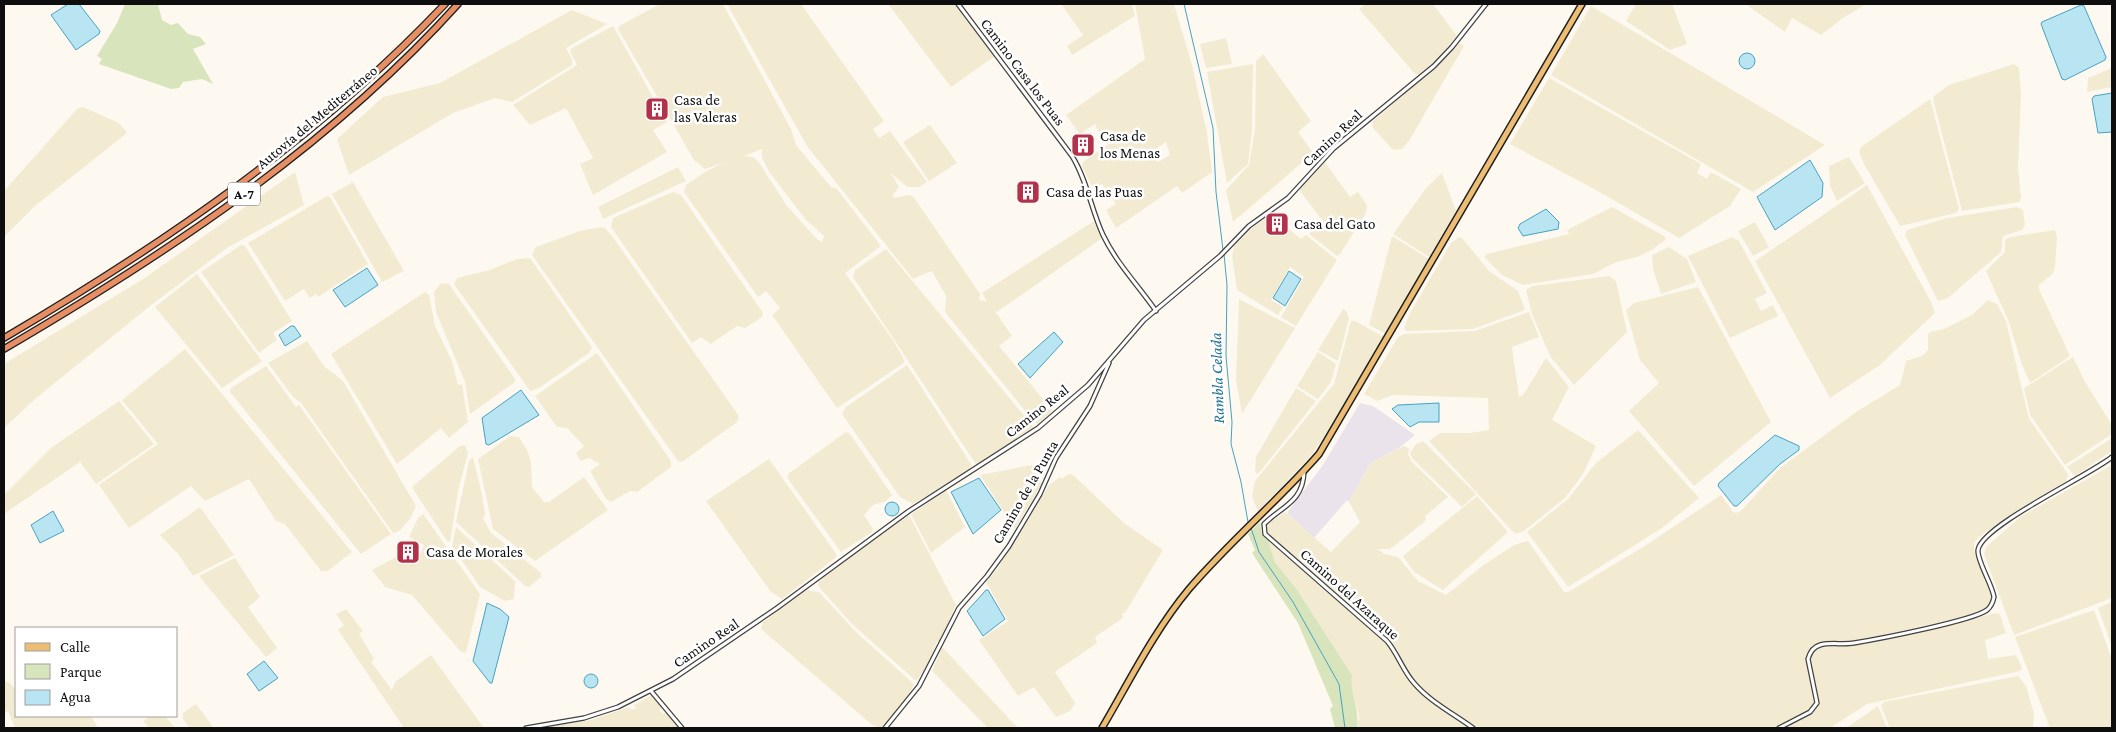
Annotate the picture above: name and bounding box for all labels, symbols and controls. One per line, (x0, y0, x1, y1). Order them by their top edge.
street label: Camino Casa los Puas (978, 15, 1069, 129)
street label: Autovía del Mediterráneo (254, 62, 380, 172)
place label: Casa de las Valeras (674, 92, 737, 125)
building icon: Casa de las Valeras (644, 96, 670, 122)
street label: Camino Real (1299, 106, 1365, 170)
place label: Casa de los Menas (1100, 128, 1160, 161)
building icon: Casa de los Menas (1070, 132, 1096, 158)
building icon: Casa de las Puas (1015, 179, 1041, 205)
road number: A-7 (228, 182, 260, 205)
place label: Casa de las Puas (1046, 184, 1143, 200)
building icon: Casa del Gato (1264, 211, 1290, 237)
place label: Casa del Gato (1294, 216, 1375, 232)
water label: Rambla Celada (1207, 332, 1227, 424)
street label: Camino Real (1002, 381, 1072, 441)
street label: Camino de la Punta (989, 438, 1061, 546)
building icon: Casa de Morales (395, 539, 421, 565)
place label: Casa de Morales (426, 544, 523, 560)
street label: Camino del Azaraque (1297, 545, 1403, 644)
street label: Camino Real (670, 615, 742, 671)
legend (15, 627, 178, 717)
text: Calle (60, 639, 91, 655)
text: Parque (60, 664, 102, 681)
text: Agua (60, 689, 91, 706)

